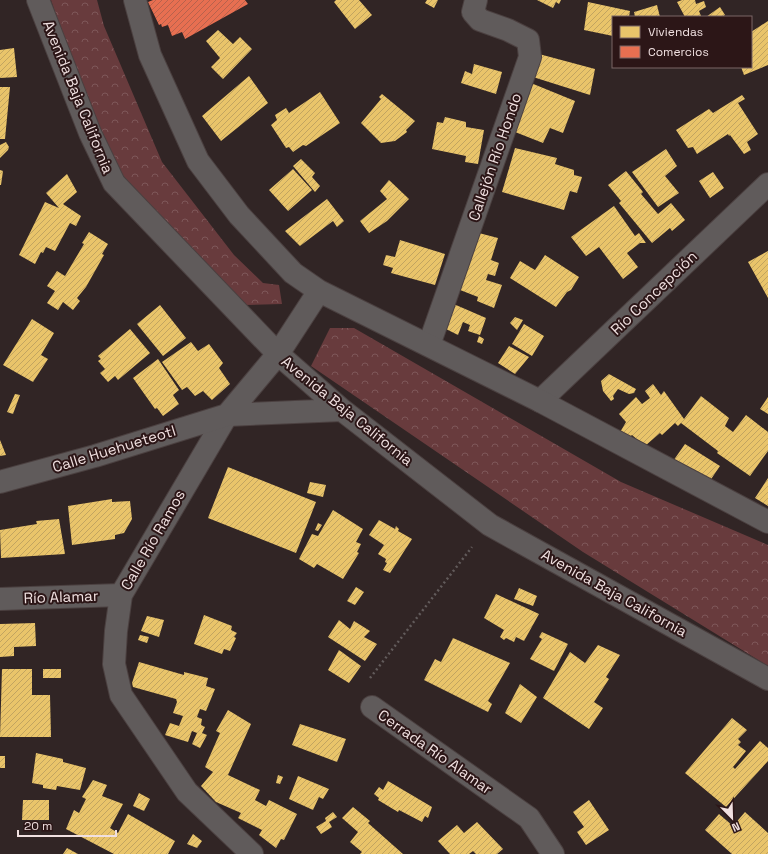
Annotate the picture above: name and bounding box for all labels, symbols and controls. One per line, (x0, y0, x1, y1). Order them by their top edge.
legend (612, 16, 752, 68)
street label: Avenida Baja California (39, 17, 118, 177)
text: Viviendas (648, 24, 703, 40)
text: Comercios (648, 44, 709, 60)
street label: Callejón Río Hondo (464, 90, 525, 223)
street label: Río Concepción (606, 247, 701, 339)
street label: Avenida Baja California (278, 352, 417, 470)
street label: Calle Huehueteotl (50, 421, 178, 476)
street label: Calle Río Ramos (116, 486, 189, 593)
street label: Avenida Baja California (538, 545, 691, 641)
street label: Río Alamar (23, 586, 99, 607)
street label: Cerrada Río Alamar (374, 705, 496, 798)
north arrow (712, 798, 752, 838)
scale bar (18, 812, 116, 838)
text: 20 m (24, 818, 52, 834)
text: N (730, 819, 742, 835)

